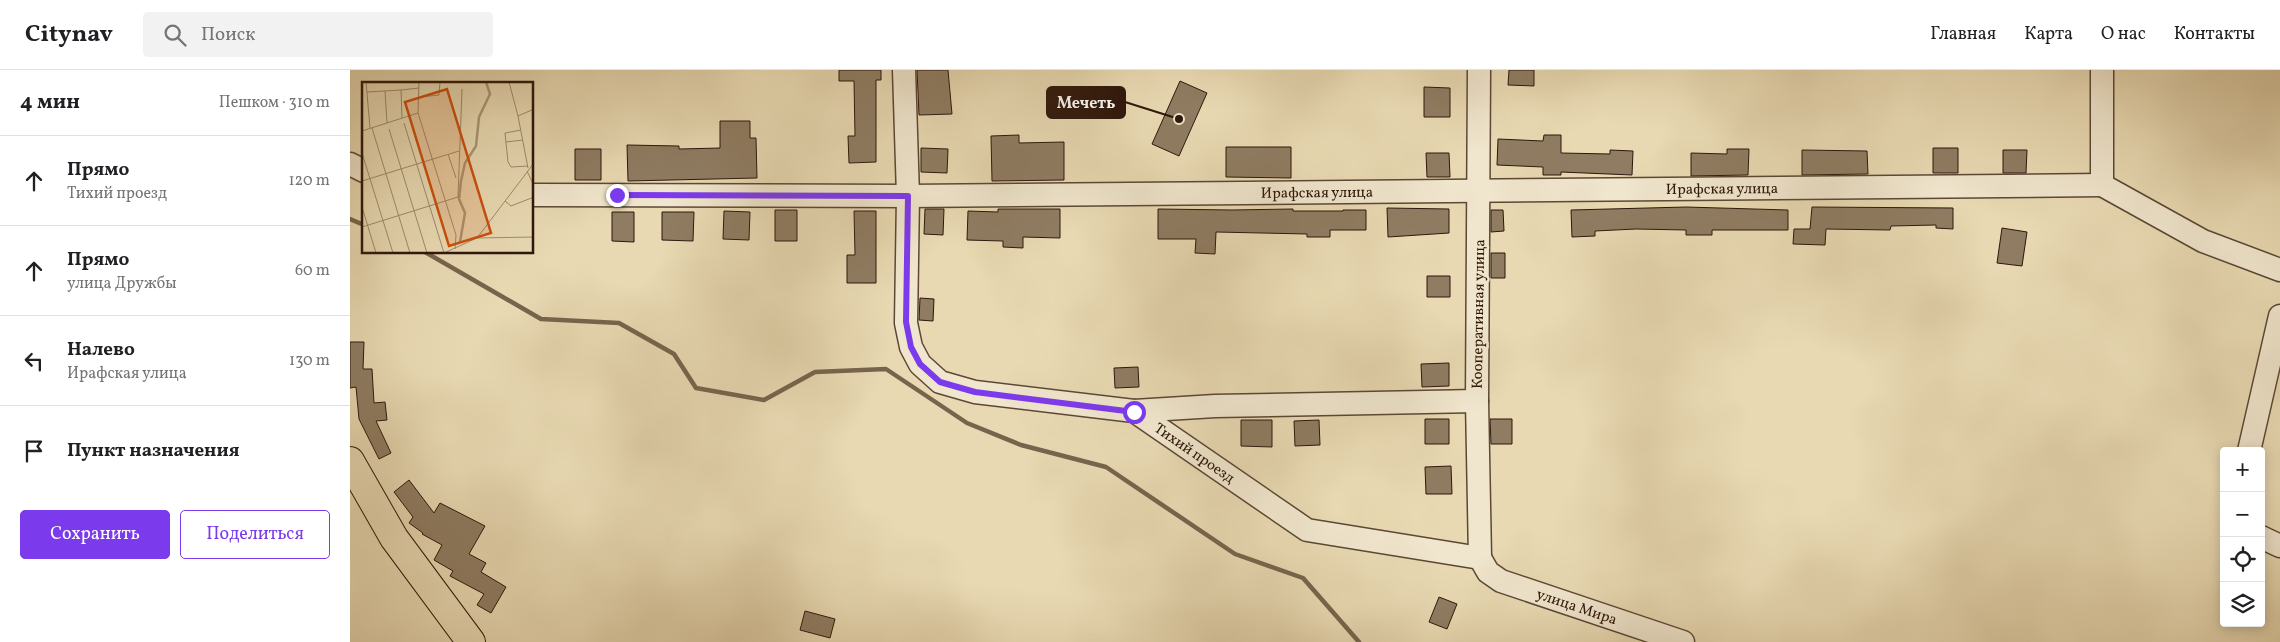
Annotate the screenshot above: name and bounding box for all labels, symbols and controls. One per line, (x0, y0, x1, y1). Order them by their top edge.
search box (143, 12, 493, 57)
text: Citynav (25, 18, 113, 52)
icon: search (161, 21, 189, 49)
text: Поиск (201, 22, 255, 48)
text: Главная (1930, 22, 1996, 47)
text: Карта (2024, 22, 2073, 47)
text: О нас (2101, 22, 2146, 47)
text: Контакты (2174, 22, 2255, 47)
inset map (362, 82, 534, 254)
callout: Мечеть (1047, 87, 1125, 118)
text: 4 мин (20, 88, 80, 117)
text: Пешком · 310 m (219, 92, 330, 114)
text: Мечеть (1057, 93, 1115, 115)
text: Прямо (67, 157, 129, 183)
icon: ahead (20, 167, 48, 195)
text: 120 m (288, 170, 330, 192)
street label: Ирафская улица (1666, 179, 1778, 201)
text: Тихий проезд (67, 183, 167, 205)
street label: Ирафская улица (1261, 183, 1373, 205)
route end (606, 184, 629, 207)
street label: Кооперативная улица (1468, 239, 1491, 389)
text: Прямо (67, 247, 129, 273)
icon: ahead (20, 257, 48, 285)
text: 60 m (295, 260, 330, 282)
text: улица Дружбы (67, 273, 177, 295)
text: Налево (67, 337, 135, 363)
icon: left (20, 347, 48, 375)
text: 130 m (289, 350, 330, 372)
text: Ирафская улица (67, 363, 187, 385)
route start (1123, 401, 1146, 424)
street label: Тихий проезд (1149, 419, 1239, 490)
icon: arrive (20, 437, 48, 465)
text: Пункт назначения (67, 438, 240, 464)
map controls (2220, 447, 2265, 627)
button: + (2220, 447, 2265, 492)
button: − (2220, 492, 2265, 537)
button: Сохранить (20, 510, 170, 559)
button: Поделиться (180, 510, 330, 559)
button: locate (2220, 537, 2265, 582)
button: layers (2220, 582, 2265, 627)
street label: улица Мира (1533, 585, 1620, 631)

